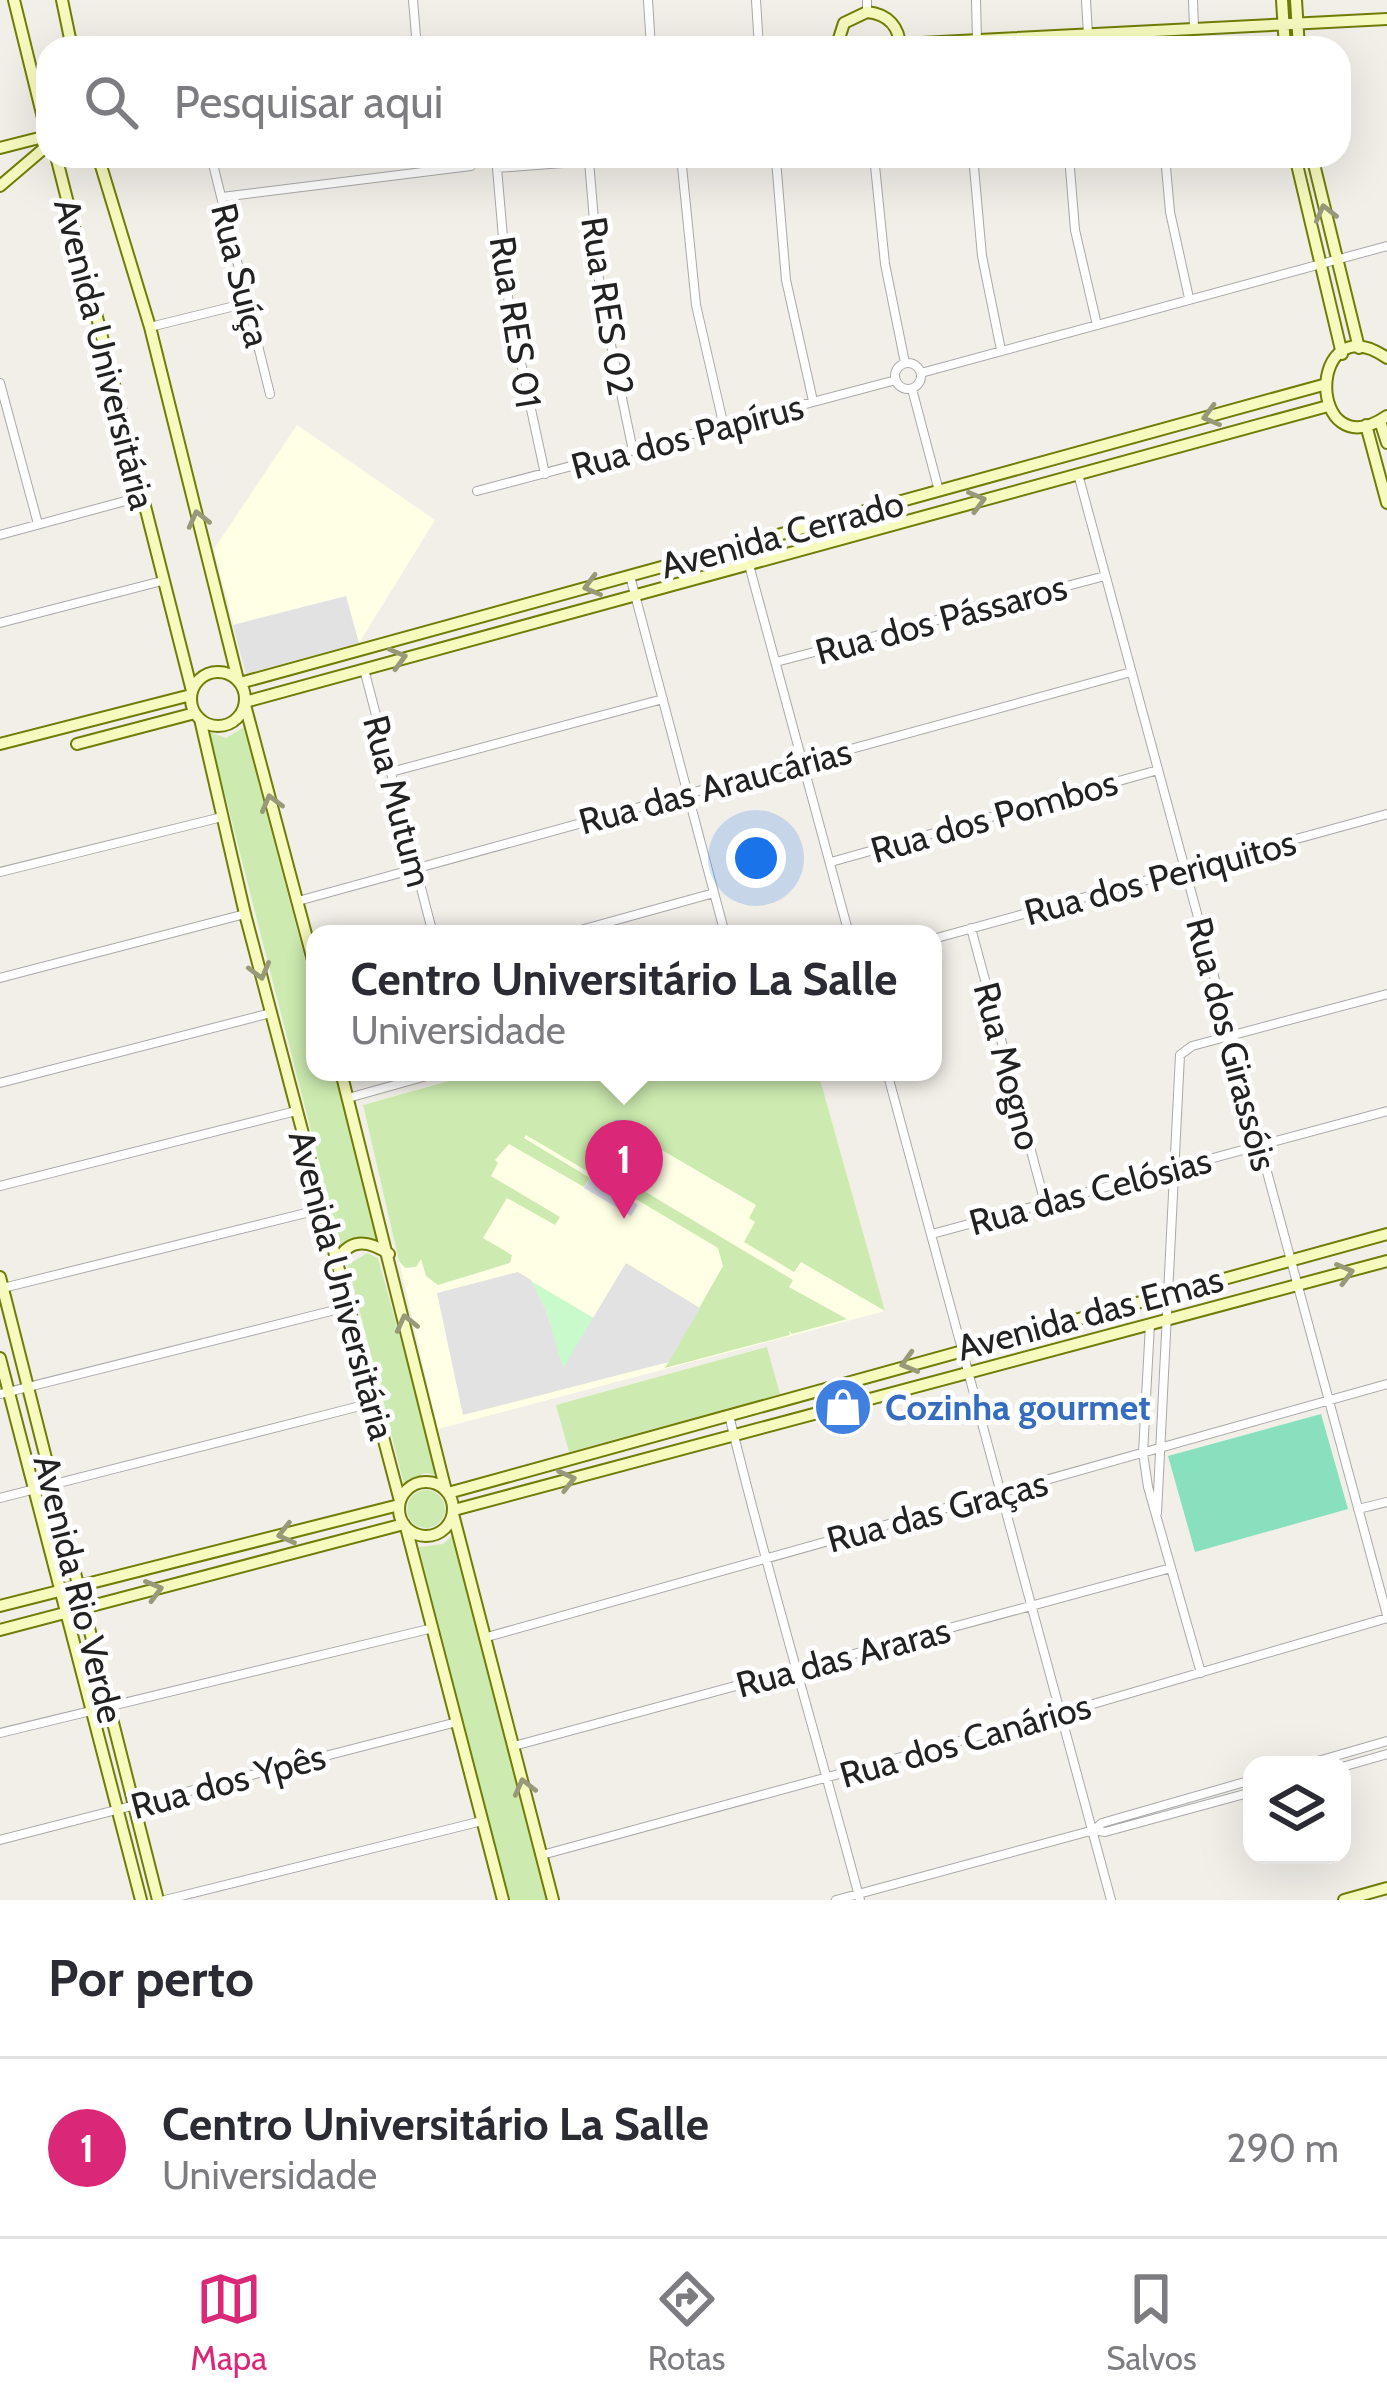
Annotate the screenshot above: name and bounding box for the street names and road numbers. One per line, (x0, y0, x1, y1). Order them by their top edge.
street label: Avenida Universitária (45, 194, 165, 514)
street label: Rua Suíça (202, 199, 280, 351)
street label: Rua RES 02 (572, 214, 644, 398)
street label: Rua RES 01 (481, 233, 551, 411)
street label: Rua dos Papírus (566, 384, 808, 488)
street label: Avenida Cerrado (656, 480, 908, 588)
street label: Rua dos Pássaros (811, 564, 1071, 674)
street label: Rua Mutum (354, 710, 442, 892)
street label: Rua das Araucárias (574, 729, 856, 843)
street label: Rua dos Pombos (866, 760, 1122, 872)
street label: Rua dos Periquitos (1020, 820, 1300, 934)
street label: Rua dos Girassóis (1177, 913, 1287, 1175)
street label: Rua Mogno (964, 977, 1052, 1155)
street label: Avenida Universitária (280, 1125, 404, 1445)
street label: Rua das Celósias (964, 1138, 1216, 1244)
street label: Avenida das Emas (952, 1256, 1228, 1370)
street label: Avenida Rio Verde (24, 1451, 134, 1727)
street label: Rua das Graças (822, 1460, 1052, 1562)
street label: Rua das Araras (731, 1607, 955, 1707)
street label: Rua dos Canários (835, 1683, 1095, 1797)
street label: Rua dos Ypês (126, 1734, 330, 1828)

